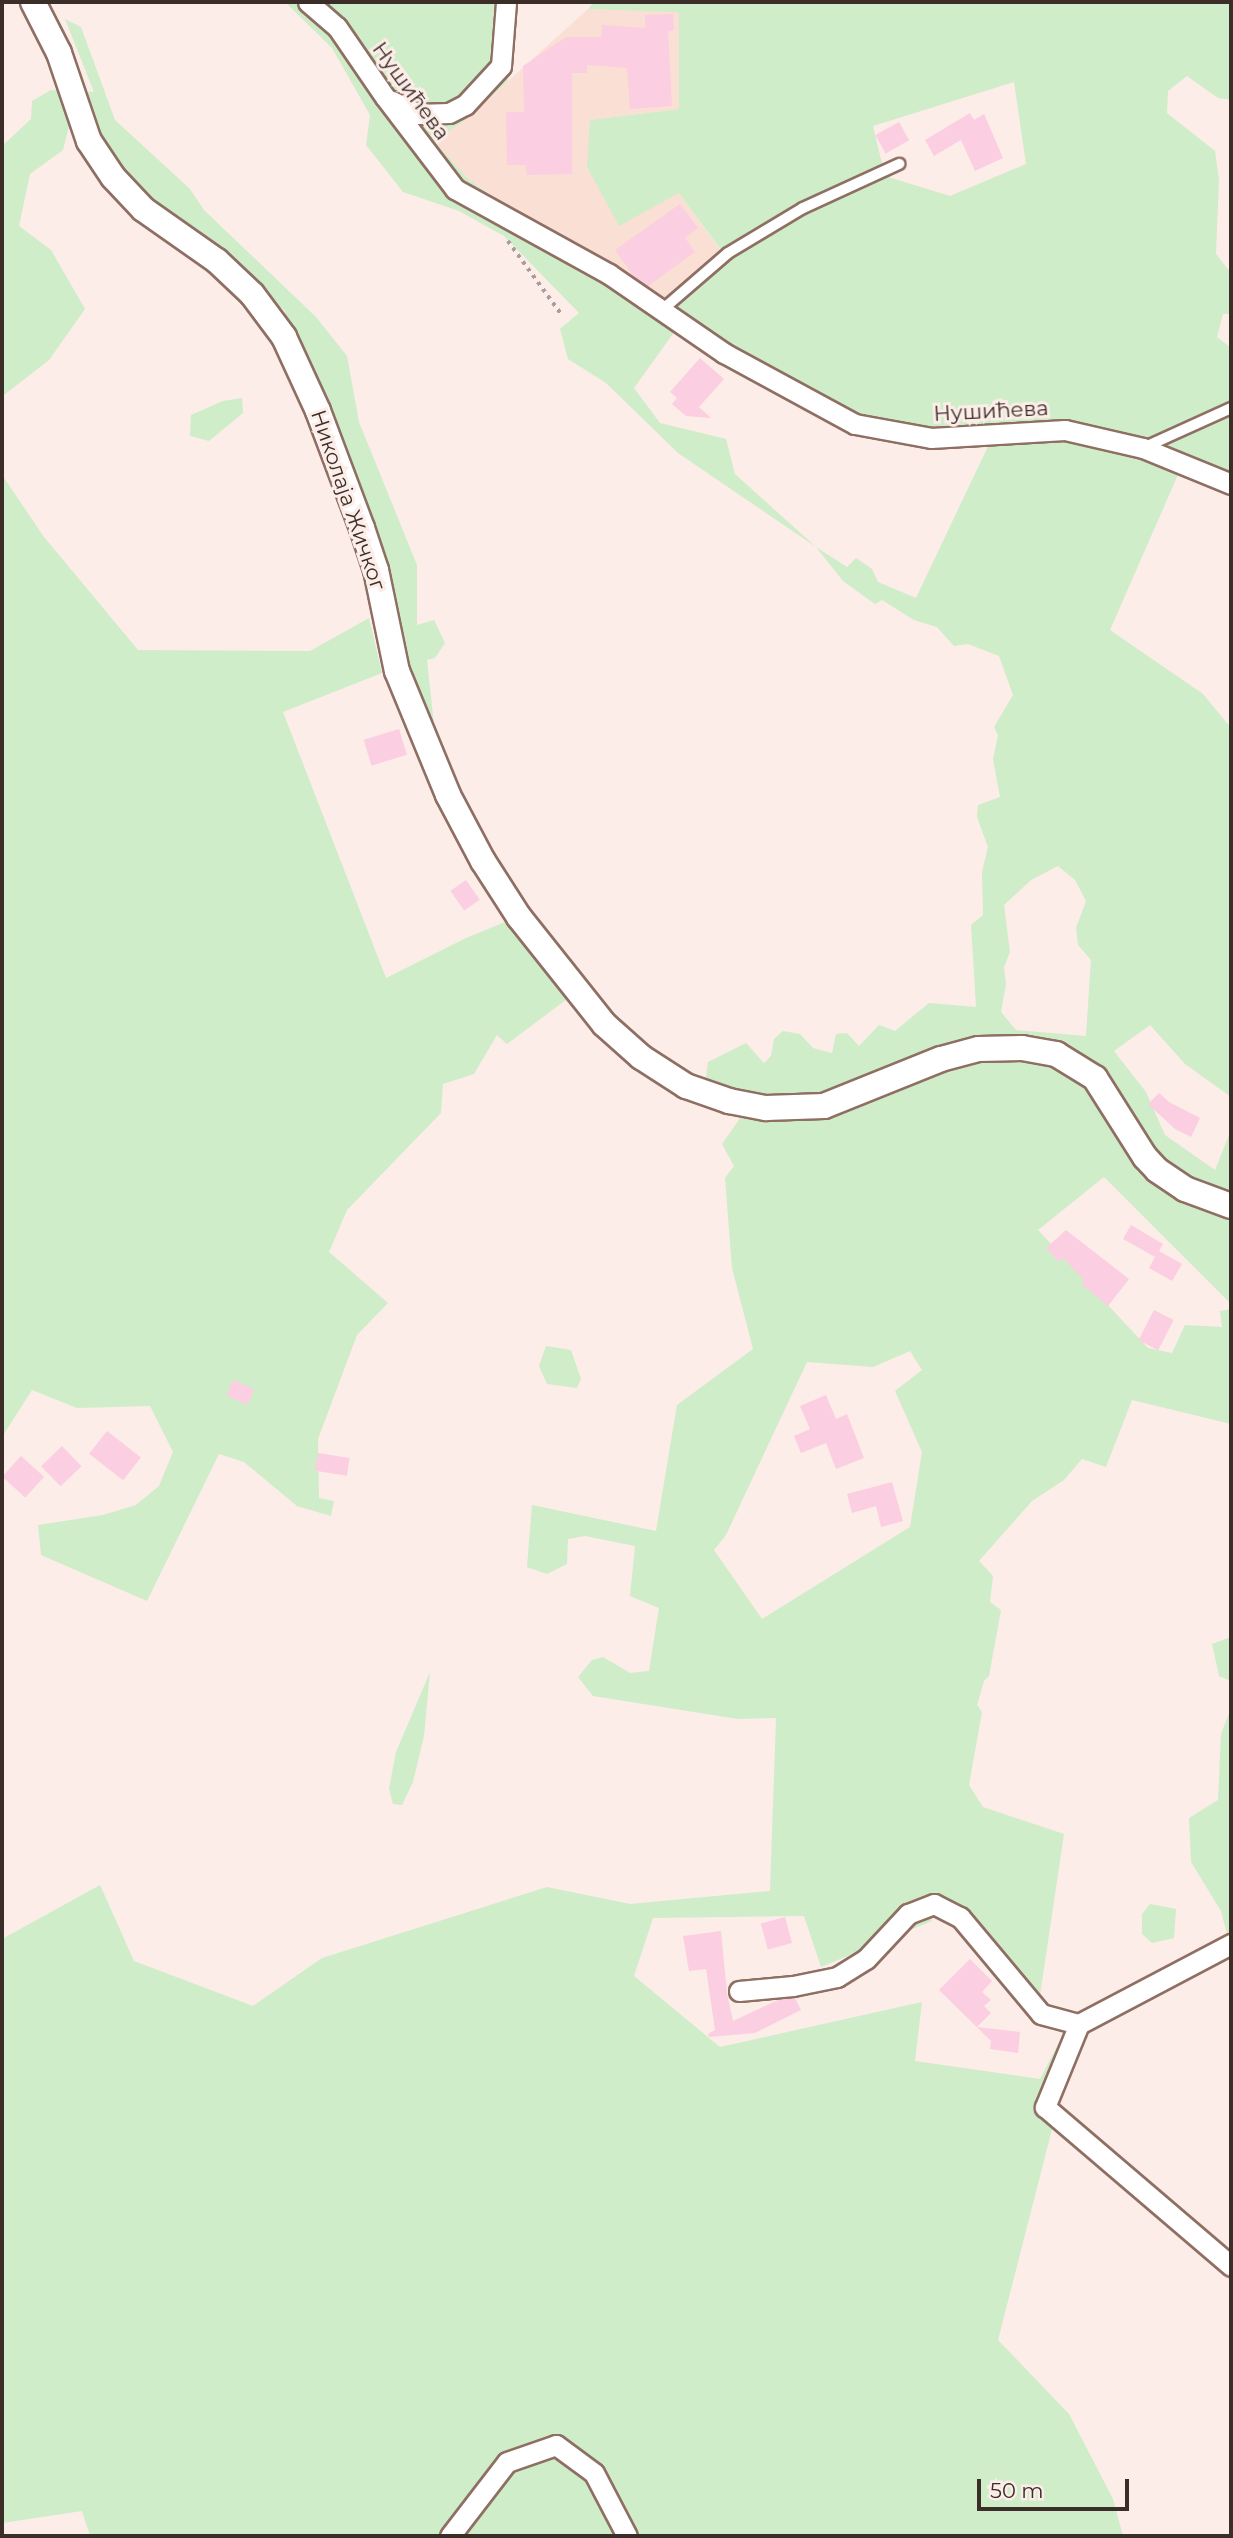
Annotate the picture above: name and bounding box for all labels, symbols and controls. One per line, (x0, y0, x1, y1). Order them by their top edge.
street label: Нушићева (367, 37, 455, 145)
street label: Нушићева (933, 395, 1049, 427)
street label: Николаја Жичког (305, 407, 391, 593)
scale bar (981, 2464, 1133, 2508)
text: 50 m (990, 2478, 1044, 2503)

